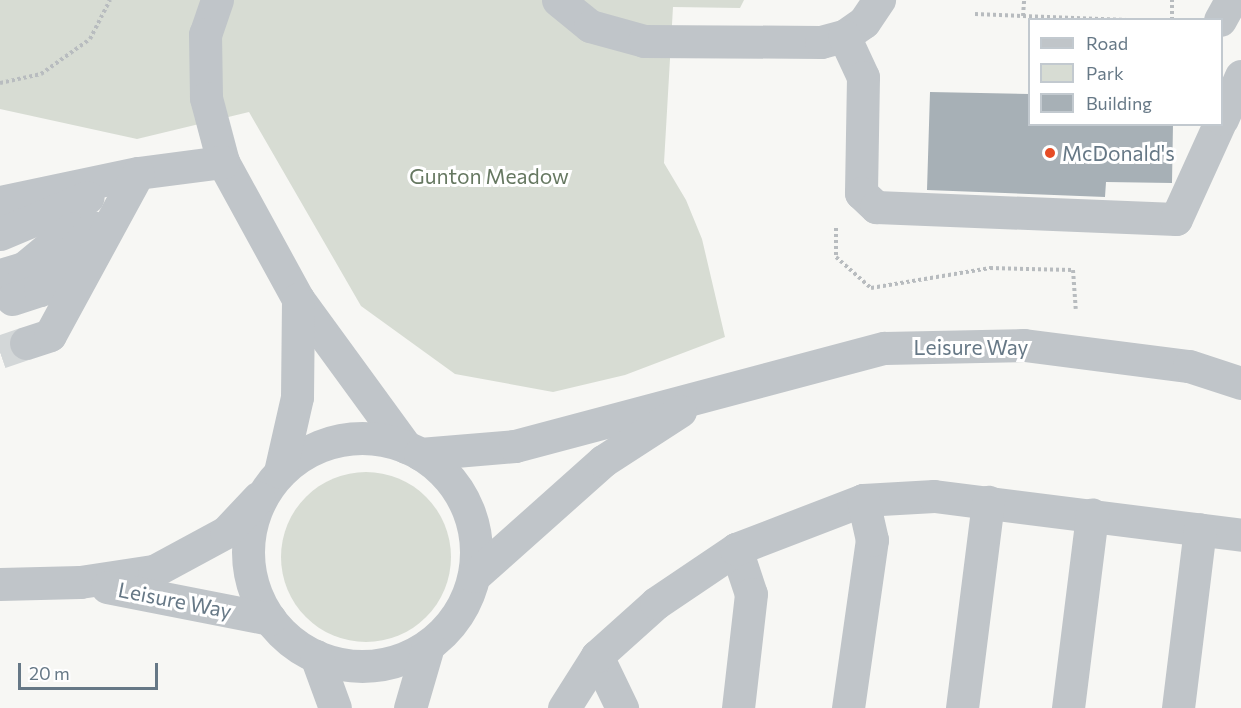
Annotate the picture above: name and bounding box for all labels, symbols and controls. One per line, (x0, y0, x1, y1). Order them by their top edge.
legend (1028, 18, 1223, 126)
text: Road (1086, 32, 1128, 54)
text: Park (1086, 62, 1124, 84)
text: Building (1086, 92, 1152, 114)
place label: McDonald's (1062, 140, 1175, 166)
marker: McDonald's (1043, 146, 1057, 160)
park label: Gunton Meadow (409, 163, 569, 189)
street label: Leisure Way (914, 334, 1028, 360)
street label: Leisure Way (116, 577, 234, 623)
scale bar (21, 651, 160, 689)
text: 20 m (29, 662, 70, 684)

